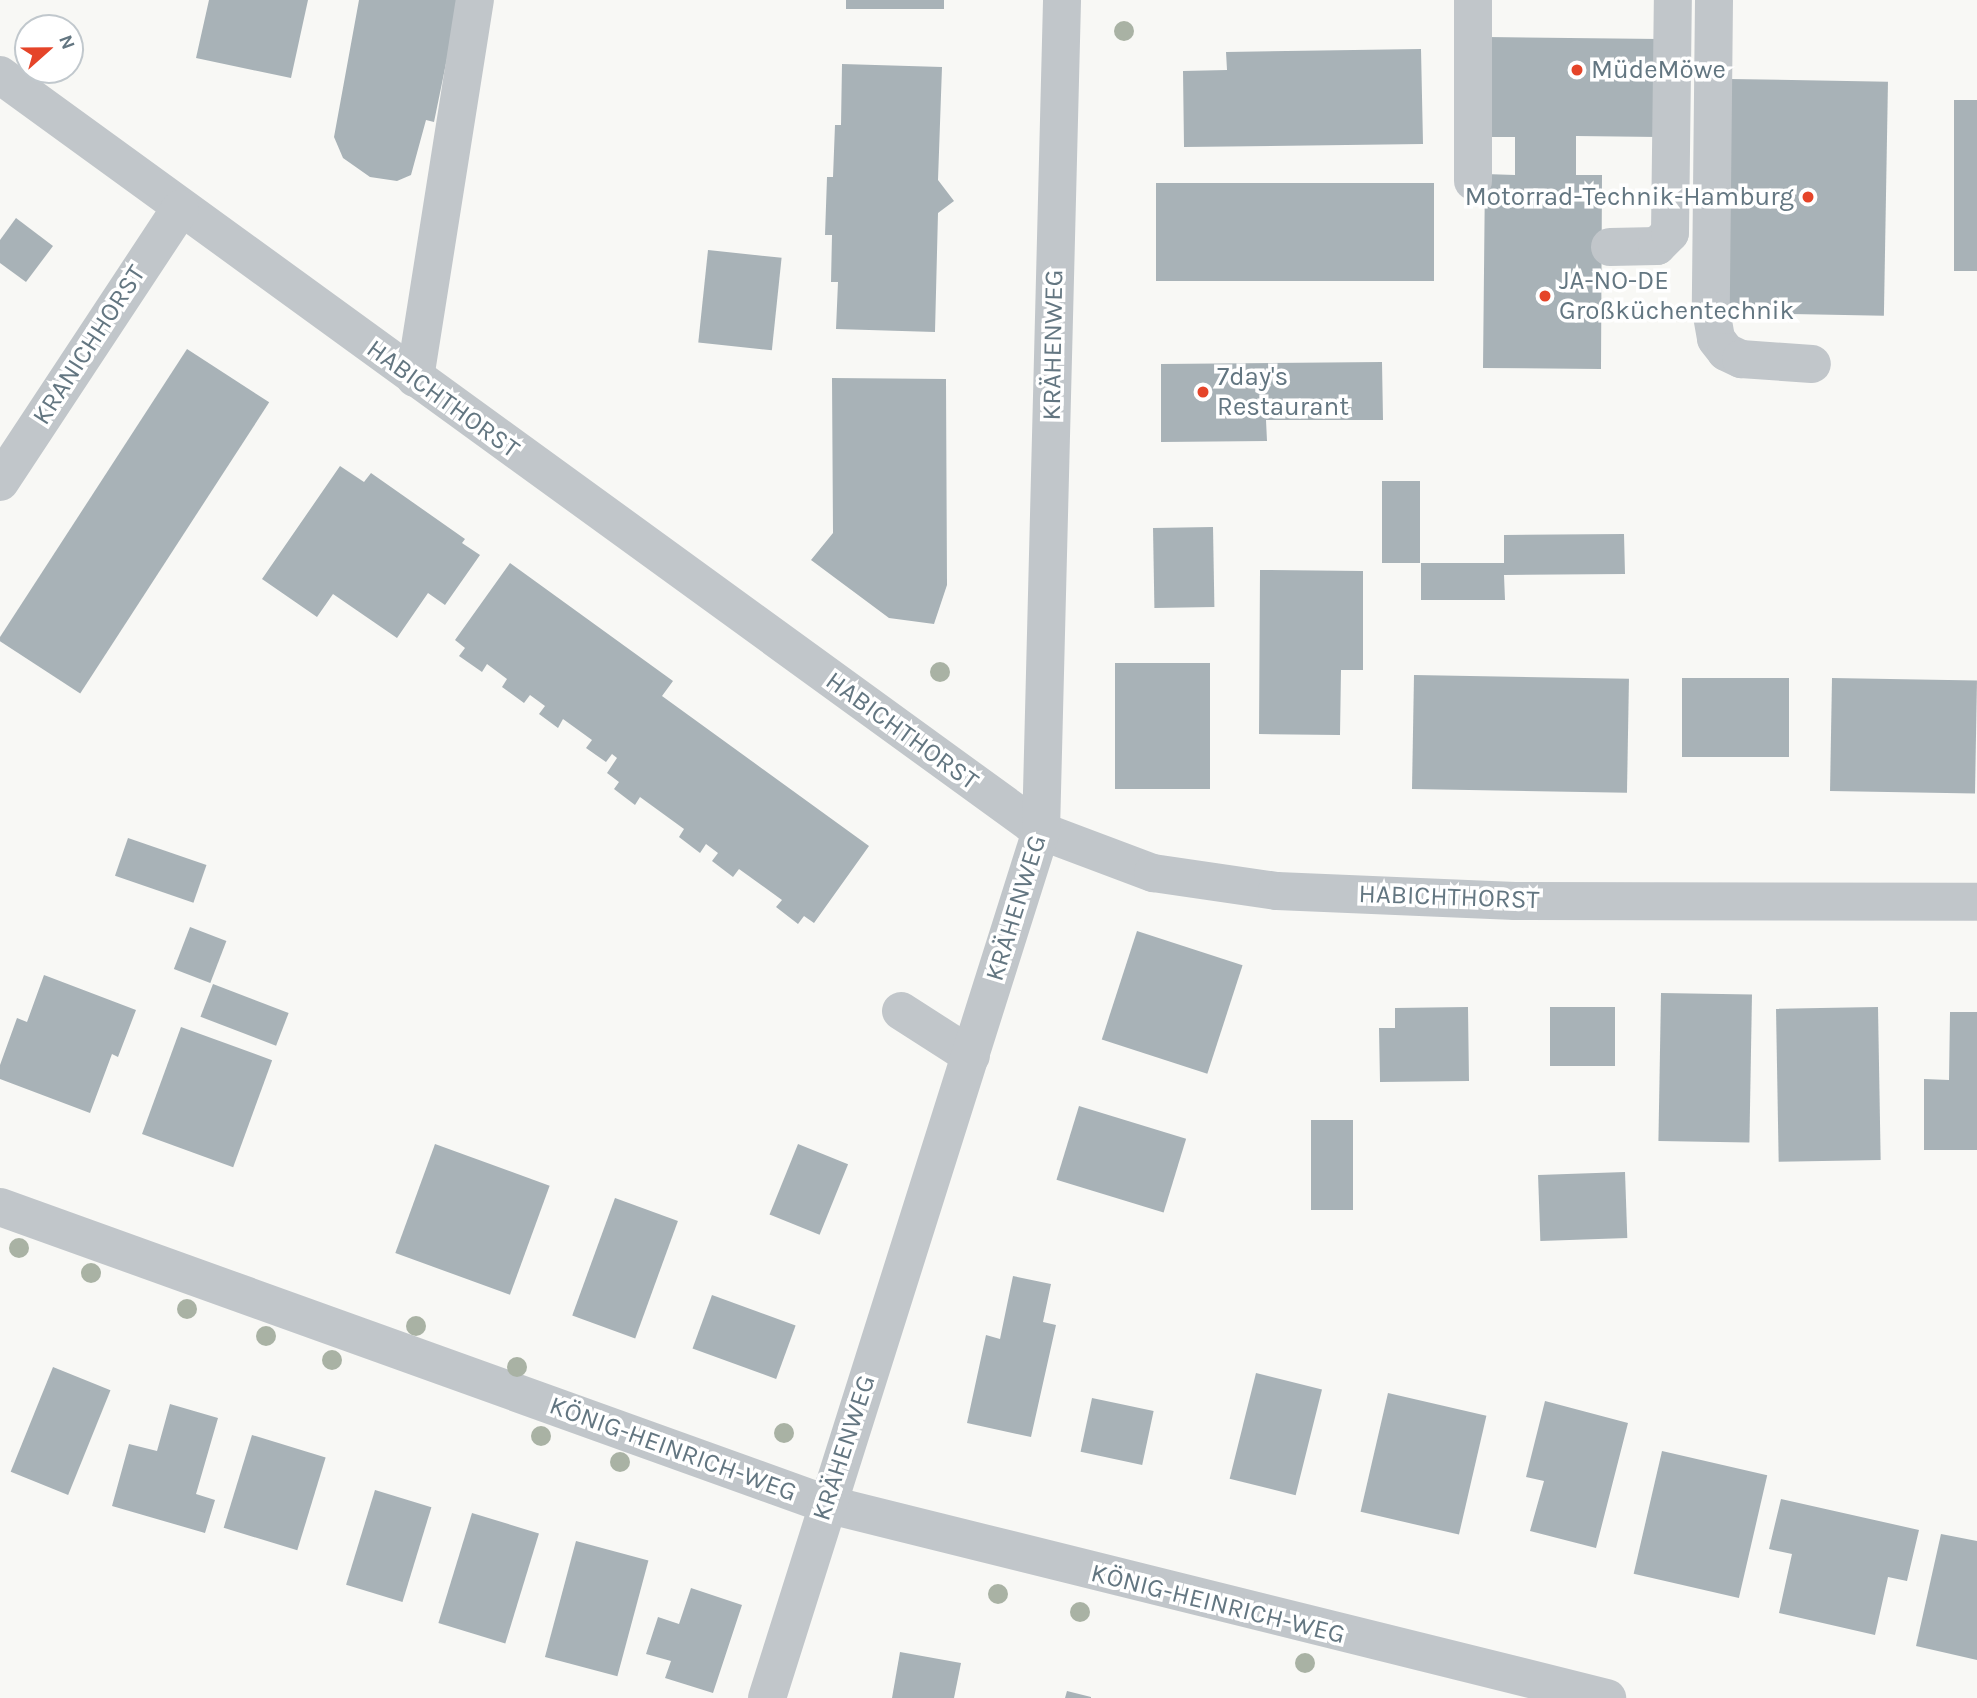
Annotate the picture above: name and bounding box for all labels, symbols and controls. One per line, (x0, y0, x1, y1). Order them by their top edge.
north arrow (14, 14, 84, 84)
text: N (54, 32, 79, 52)
place label: MüdeMöwe (1591, 54, 1726, 86)
marker: MüdeMöwe (1569, 62, 1585, 78)
place label: Motorrad-Technik-Hamburg (1465, 181, 1794, 213)
marker: Motorrad-Technik-Hamburg (1800, 189, 1816, 205)
street label: KRANICHHORST (26, 259, 152, 431)
place label: JA-NO-DE Großküchentechnik (1559, 265, 1794, 326)
street label: KRÄHENWEG (1036, 269, 1070, 421)
marker: JA-NO-DE Großküchentechnik (1537, 288, 1553, 304)
street label: HABICHTHORST (361, 333, 525, 465)
place label: 7day's Restaurant (1217, 361, 1349, 422)
marker: 7day's Restaurant (1195, 384, 1211, 400)
street label: HABICHTHORST (820, 665, 984, 797)
street label: KRÄHENWEG (979, 831, 1053, 985)
street label: HABICHTHORST (1358, 878, 1540, 916)
street label: KRÄHENWEG (806, 1371, 882, 1525)
street label: KÖNIG-HEINRICH-WEG (545, 1390, 801, 1508)
street label: KÖNIG-HEINRICH-WEG (1088, 1557, 1348, 1651)

